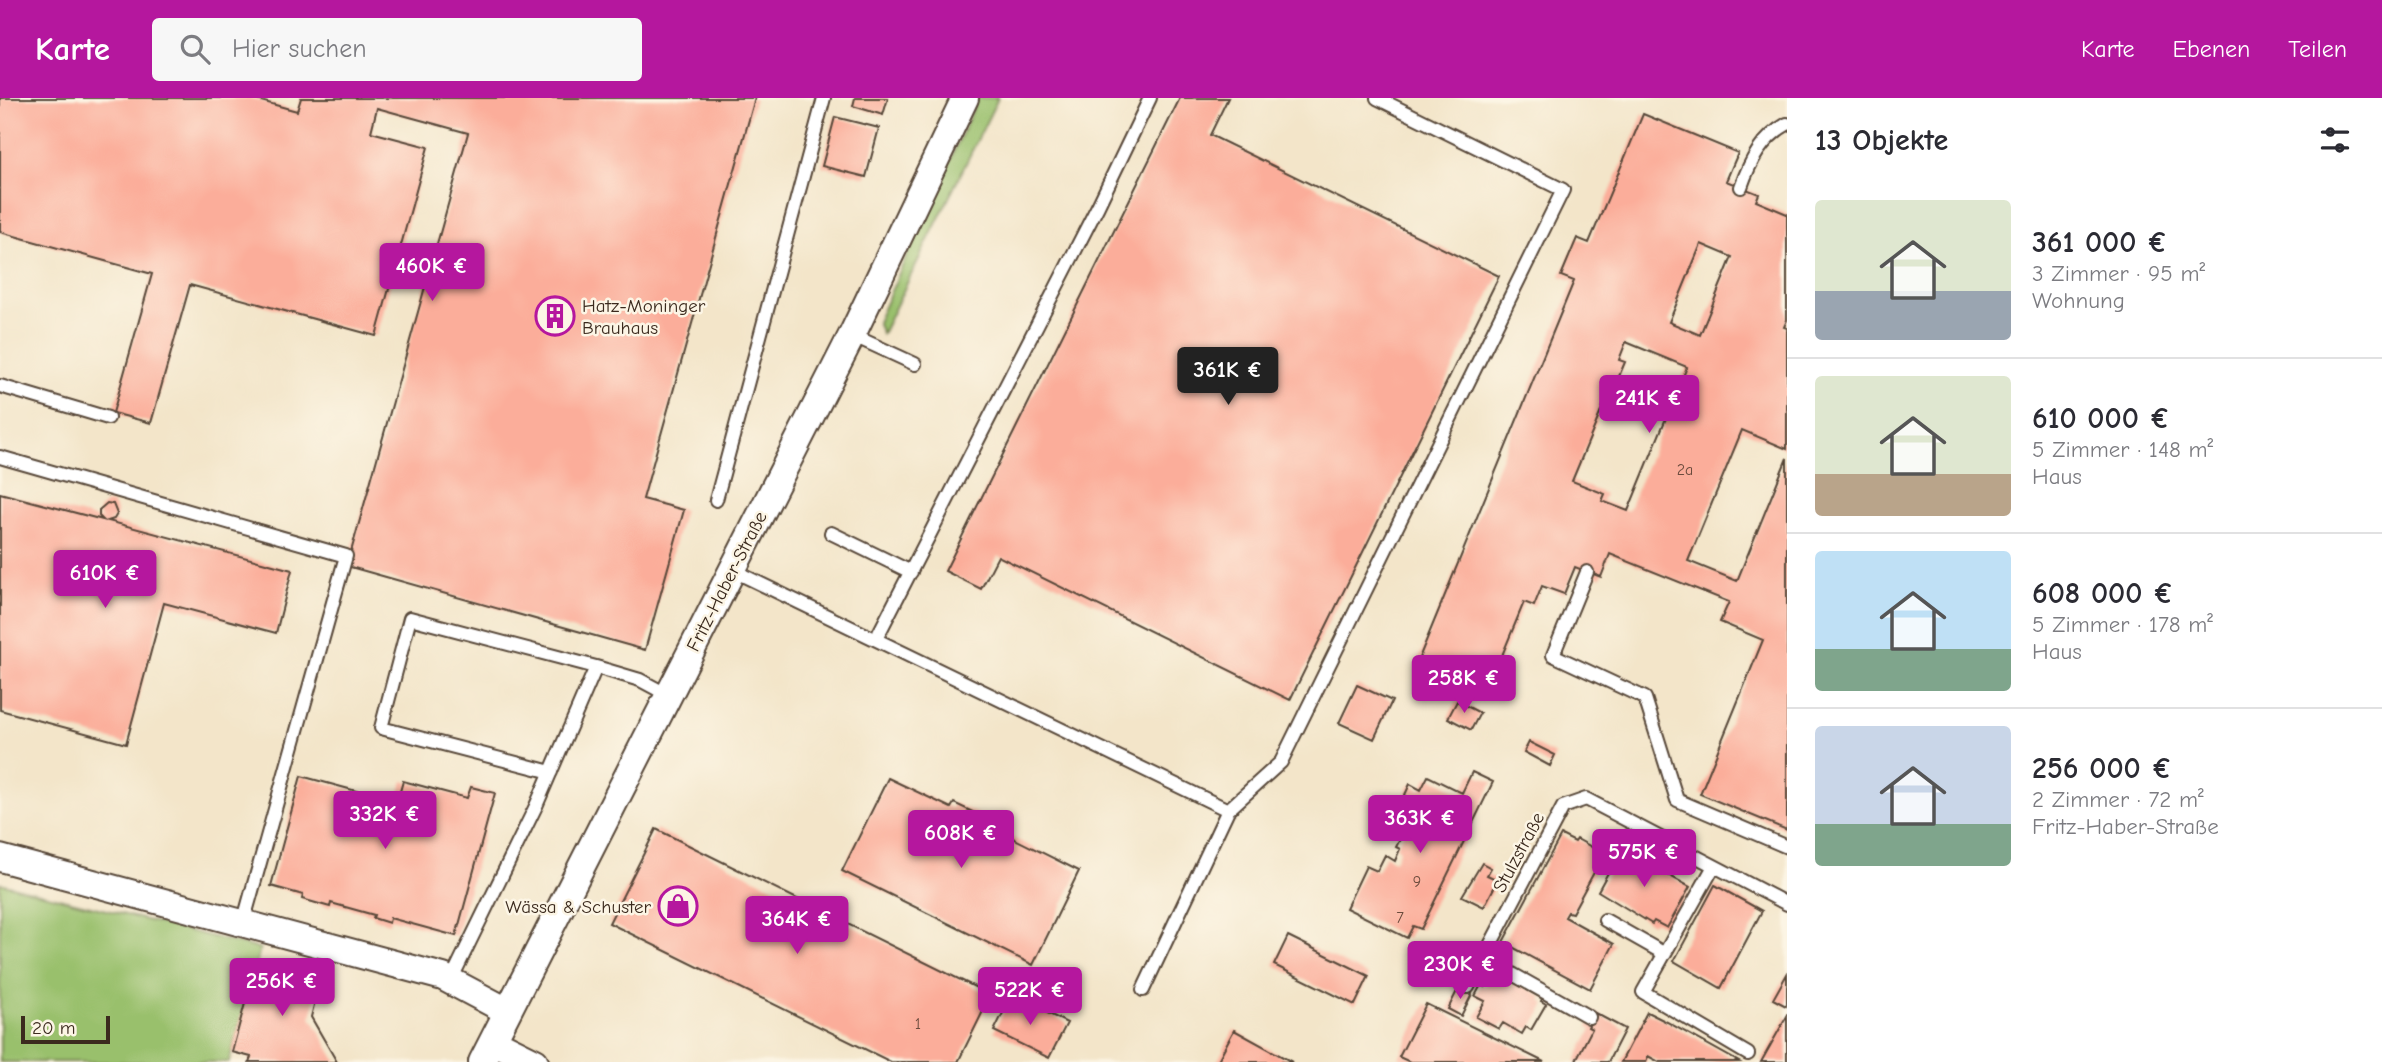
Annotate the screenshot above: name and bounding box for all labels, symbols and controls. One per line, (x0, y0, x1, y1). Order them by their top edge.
search box (152, 18, 642, 81)
text: Karte (35, 30, 110, 68)
icon: search (176, 30, 214, 68)
text: Hier suchen (232, 34, 367, 64)
text: Karte (2081, 35, 2134, 63)
text: Ebenen (2172, 35, 2250, 63)
text: Teilen (2288, 35, 2347, 63)
icon: filters (2316, 121, 2354, 159)
text: 13 Objekte (1815, 123, 1948, 158)
text: 361 000 € (2032, 225, 2168, 260)
icon: home (1871, 228, 1955, 312)
pin: 460K € (375, 244, 489, 303)
text: 460K € (396, 252, 468, 279)
text: 3 Zimmer · 95 m² (2032, 260, 2205, 287)
text: Wohnung (2032, 287, 2125, 314)
building icon: Hatz-Moninger Brauhaus (534, 295, 576, 337)
place label: Hatz-Moninger Brauhaus (582, 295, 706, 339)
pin: 361K € (1171, 348, 1285, 407)
text: 361K € (1193, 356, 1263, 383)
pin: 241K € (1592, 376, 1706, 435)
text: 241K € (1615, 384, 1683, 411)
text: 610 000 € (2032, 401, 2170, 436)
icon: home (1871, 404, 1955, 488)
text: 5 Zimmer · 148 m² (2032, 436, 2213, 463)
house number: 2a (1677, 461, 1693, 479)
text: Haus (2032, 463, 2082, 490)
street label: Fritz-Haber-Straße (682, 508, 772, 655)
pin: 610K € (48, 550, 162, 610)
text: 610K € (69, 559, 141, 586)
text: 608 000 € (2032, 576, 2174, 611)
icon: home (1871, 579, 1955, 663)
text: 5 Zimmer · 178 m² (2032, 611, 2213, 638)
text: Haus (2032, 638, 2082, 665)
pin: 258K € (1407, 656, 1521, 715)
text: 258K € (1428, 664, 1500, 691)
text: 256 000 € (2032, 751, 2172, 786)
icon: home (1871, 754, 1955, 838)
text: 2 Zimmer · 72 m² (2032, 786, 2204, 813)
pin: 332K € (328, 792, 442, 851)
pin: 363K € (1363, 796, 1477, 855)
text: 332K € (349, 800, 421, 827)
text: 363K € (1384, 804, 1456, 831)
street label: Stulzstraße (1489, 809, 1549, 896)
pin: 608K € (904, 810, 1018, 870)
text: Fritz-Haber-Straße (2032, 813, 2219, 840)
text: 608K € (924, 819, 998, 846)
pin: 575K € (1587, 830, 1701, 889)
text: 575K € (1608, 838, 1680, 865)
house number: 9 (1413, 873, 1421, 891)
shop icon: Wässa & Schuster (657, 885, 699, 927)
place label: Wässa & Schuster (505, 896, 651, 918)
pin: 364K € (740, 896, 854, 956)
text: 364K € (761, 905, 833, 932)
house number: 7 (1396, 909, 1404, 927)
pin: 230K € (1403, 942, 1517, 1001)
text: 230K € (1424, 950, 1496, 977)
pin: 256K € (225, 958, 339, 1018)
text: 256K € (246, 967, 318, 994)
pin: 522K € (973, 968, 1087, 1027)
text: 522K € (994, 976, 1066, 1003)
scale bar (21, 1013, 110, 1045)
house number: 1 (915, 1015, 921, 1033)
text: 20 m (32, 1017, 76, 1039)

